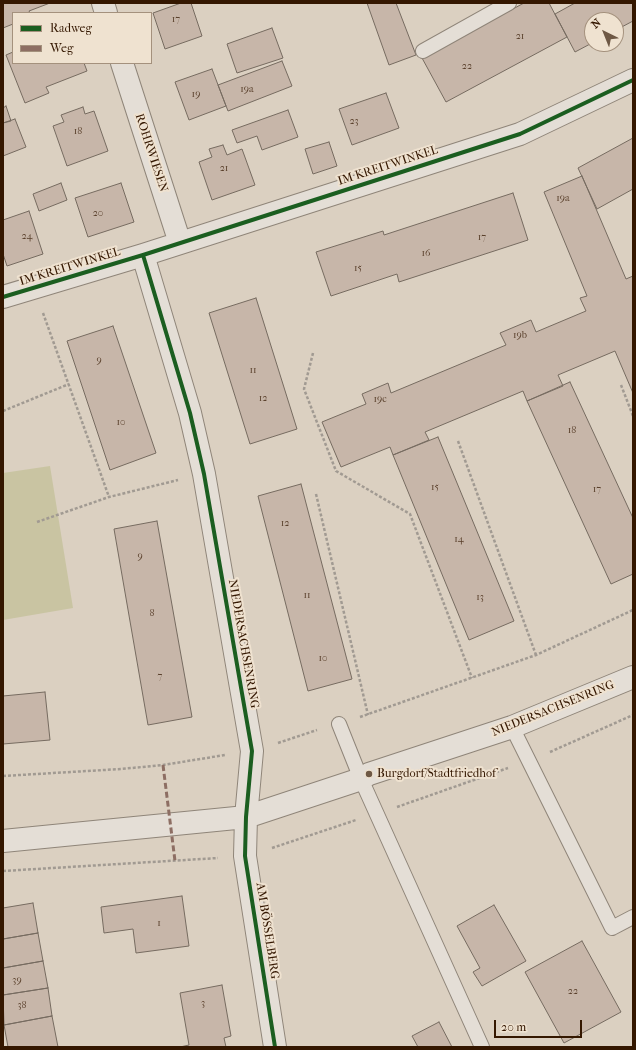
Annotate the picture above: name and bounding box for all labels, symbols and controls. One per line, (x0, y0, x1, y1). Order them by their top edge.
legend (12, 12, 152, 64)
north arrow (584, 12, 624, 52)
house number: 17 (172, 14, 180, 26)
text: N (589, 16, 604, 31)
text: Radweg (50, 21, 92, 35)
house number: 21 (516, 31, 524, 43)
text: Weg (50, 41, 73, 55)
house number: 22 (462, 61, 472, 73)
house number: 19a (240, 84, 254, 96)
house number: 19 (192, 89, 200, 101)
street label: ROHRWIESEN (132, 112, 170, 194)
house number: 23 (349, 116, 359, 128)
house number: 18 (74, 126, 82, 138)
street label: IM KREITWINKEL (336, 143, 440, 189)
house number: 21 (220, 163, 228, 175)
house number: 19a (556, 193, 570, 205)
house number: 20 (93, 208, 103, 220)
house number: 24 (21, 231, 33, 243)
house number: 17 (478, 232, 486, 244)
street label: IM KREITWINKEL (18, 245, 122, 289)
house number: 16 (422, 248, 430, 260)
house number: 15 (354, 263, 362, 275)
house number: 19b (513, 330, 527, 342)
house number: 9 (96, 355, 102, 367)
house number: 11 (249, 365, 257, 377)
house number: 12 (259, 393, 267, 405)
house number: 19c (373, 394, 387, 406)
house number: 10 (116, 417, 126, 429)
house number: 18 (568, 425, 576, 437)
house number: 15 (431, 482, 439, 494)
house number: 17 (593, 484, 601, 496)
house number: 12 (281, 518, 289, 530)
house number: 14 (454, 534, 464, 546)
house number: 9 (137, 551, 143, 563)
street label: NIEDERSACHSENRING (225, 578, 261, 710)
house number: 11 (303, 590, 311, 602)
house number: 13 (476, 592, 484, 604)
house number: 8 (149, 608, 155, 620)
house number: 10 (318, 653, 328, 665)
house number: 7 (158, 671, 162, 683)
street label: NIEDERSACHSENRING (490, 678, 616, 740)
place label: Burgdorf/Stadtfriedhof (377, 767, 496, 781)
marker: Burgdorf/Stadtfriedhof (364, 769, 374, 779)
street label: AM BÖSSELBERG (252, 882, 282, 980)
house number: 1 (157, 918, 161, 930)
house number: 39 (12, 975, 22, 987)
house number: 22 (568, 986, 578, 998)
house number: 3 (201, 998, 205, 1010)
house number: 38 (17, 1000, 27, 1012)
scale bar (496, 1012, 584, 1038)
text: 20 m (501, 1020, 526, 1034)

